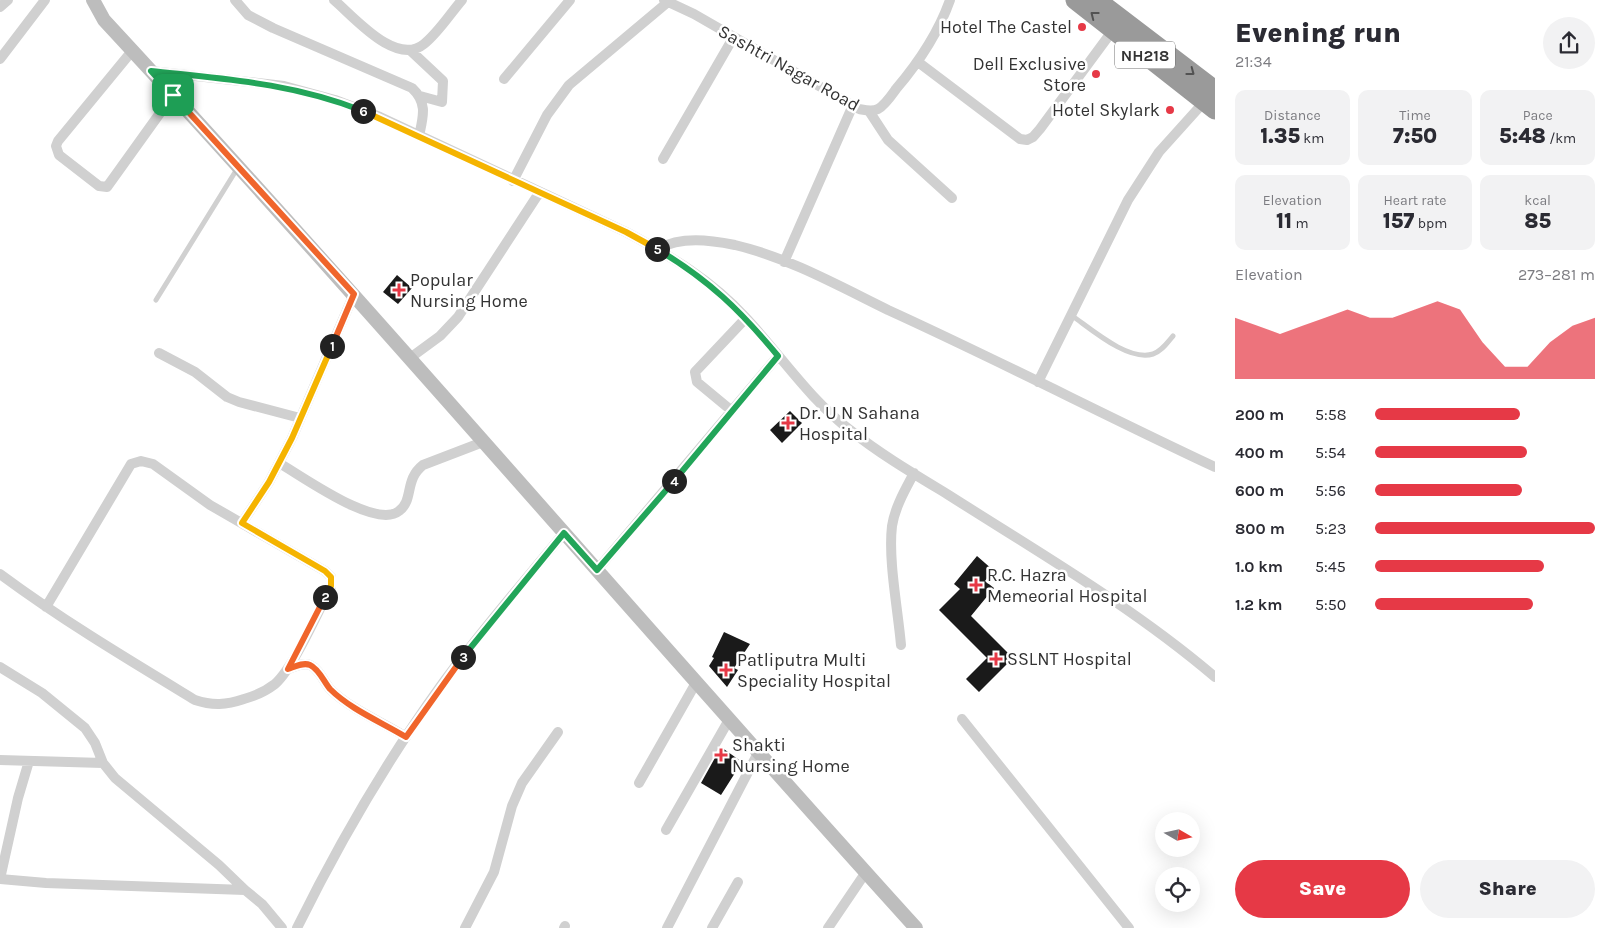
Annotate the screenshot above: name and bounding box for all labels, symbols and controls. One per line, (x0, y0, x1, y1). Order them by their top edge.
one-way arrow (1090, 12, 1100, 21)
place label: Hotel The Castel (940, 16, 1072, 38)
text: Evening run (1235, 16, 1401, 49)
button: share (1543, 17, 1595, 69)
street label: Sashtri Nagar Road (714, 20, 864, 116)
marker: Hotel The Castel (1076, 21, 1088, 33)
road number: NH218 (1115, 42, 1175, 68)
text: 21:34 (1235, 52, 1272, 71)
place label: Dell Exclusive Store (973, 53, 1086, 96)
one-way arrow (1185, 66, 1195, 75)
marker: Dell Exclusive Store (1090, 68, 1102, 80)
pin (152, 74, 194, 116)
icon: arrive (159, 81, 187, 109)
pin: 6 (350, 98, 376, 124)
place label: Hotel Skylark (1052, 99, 1160, 121)
text: 6 (359, 103, 368, 120)
marker: Hotel Skylark (1164, 104, 1176, 116)
text: Distance (1264, 107, 1321, 124)
text: Time (1399, 107, 1431, 124)
text: Pace (1523, 107, 1553, 124)
text: 1.35 (1260, 124, 1300, 148)
text: 7:50 (1393, 124, 1437, 148)
text: 5:48 (1499, 124, 1546, 148)
text: km (1300, 130, 1324, 147)
text: /km (1546, 130, 1576, 147)
text: Elevation (1263, 192, 1322, 209)
text: Heart rate (1383, 192, 1447, 209)
text: kcal (1524, 192, 1551, 209)
text: 11 (1276, 209, 1292, 233)
text: 157 (1383, 209, 1414, 233)
text: 85 (1524, 209, 1551, 233)
text: m (1292, 215, 1309, 232)
text: bpm (1414, 215, 1447, 232)
pin: 5 (644, 236, 670, 262)
text: 5 (653, 241, 662, 258)
text: Elevation (1235, 265, 1303, 284)
text: 273–281 m (1518, 265, 1595, 284)
place label: Popular Nursing Home (410, 269, 528, 312)
marker: Popular Nursing Home (392, 283, 406, 297)
pin: 1 (320, 334, 344, 358)
text: 1 (330, 338, 335, 355)
place label: Dr. U N Sahana Hospital (799, 402, 920, 445)
text: 200 m (1235, 405, 1284, 424)
text: 5:58 (1315, 405, 1347, 424)
marker: Dr. U N Sahana Hospital (781, 416, 795, 430)
text: 400 m (1235, 443, 1284, 462)
text: 5:54 (1315, 443, 1346, 462)
pin: 4 (662, 468, 686, 494)
text: 4 (670, 473, 679, 490)
text: 600 m (1235, 481, 1284, 500)
text: 5:56 (1315, 481, 1346, 500)
text: 800 m (1235, 519, 1285, 538)
text: 5:23 (1315, 519, 1346, 538)
text: 1.0 km (1235, 557, 1283, 576)
text: 5:45 (1315, 557, 1346, 576)
place label: R.C. Hazra Memeorial Hospital (987, 564, 1147, 607)
marker: R.C. Hazra Memeorial Hospital (969, 578, 983, 592)
pin: 2 (312, 584, 338, 610)
text: 2 (321, 589, 330, 606)
text: 1.2 km (1235, 595, 1283, 614)
text: 5:50 (1315, 595, 1346, 614)
pin: 3 (450, 644, 476, 670)
place label: SSLNT Hospital (1007, 648, 1132, 670)
text: 3 (459, 649, 468, 666)
place label: Patliputra Multi Speciality Hospital (737, 649, 891, 692)
marker: SSLNT Hospital (989, 652, 1003, 666)
marker: Patliputra Multi Speciality Hospital (719, 663, 733, 677)
place label: Shakti Nursing Home (732, 734, 850, 777)
marker: Shakti Nursing Home (714, 748, 728, 762)
north arrow (1155, 812, 1200, 858)
map controls (1155, 812, 1200, 912)
button: Save (1235, 860, 1410, 918)
button: Share (1420, 860, 1595, 918)
button: locate (1155, 867, 1200, 912)

